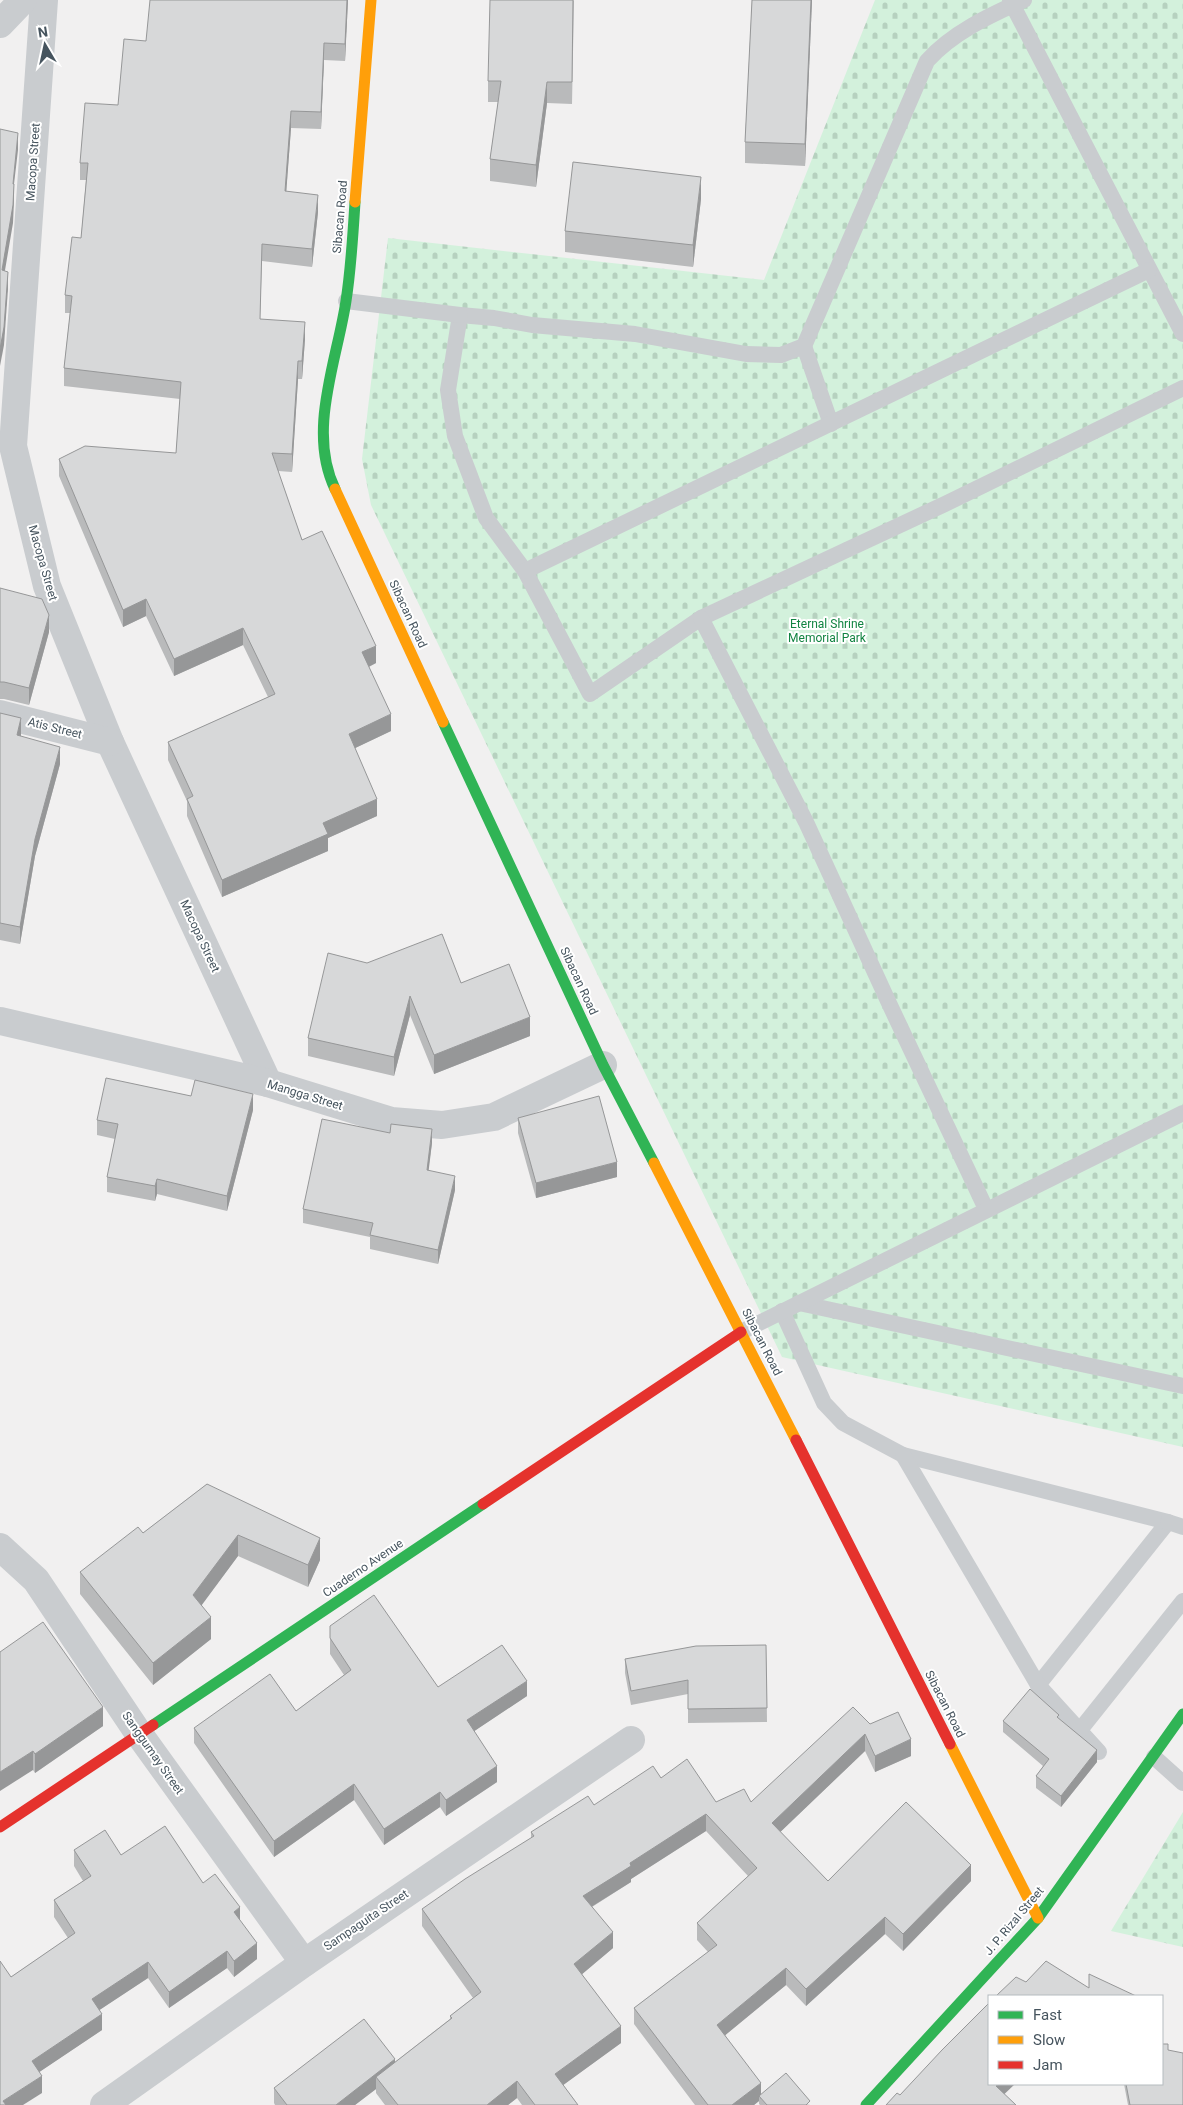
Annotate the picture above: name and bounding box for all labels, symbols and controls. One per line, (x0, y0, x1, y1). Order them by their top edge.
north arrow (20, 20, 70, 70)
text: N (37, 23, 49, 41)
street label: Macopa Street (23, 123, 43, 201)
street label: Sibacan Road (330, 180, 350, 254)
street label: Macopa Street (26, 524, 61, 603)
street label: Sibacan Road (386, 578, 430, 650)
park label: Eternal Shrine Memorial Park (788, 617, 867, 645)
street label: Atis Street (26, 715, 84, 742)
street label: Macopa Street (177, 898, 223, 974)
street label: Sibacan Road (557, 945, 601, 1017)
street label: Mangga Street (266, 1077, 345, 1113)
street label: Sibacan Road (739, 1306, 785, 1378)
street label: Cuaderno Avenue (320, 1536, 406, 1600)
street label: Sibacan Road (922, 1668, 968, 1740)
street label: Sanggumay Street (119, 1709, 187, 1797)
street label: J. P. Rizal Street (981, 1884, 1047, 1958)
street label: Sampaguita Street (321, 1887, 411, 1953)
legend (988, 1995, 1163, 2085)
text: Fast (1033, 2006, 1062, 2024)
text: Slow (1033, 2031, 1065, 2049)
text: Jam (1033, 2056, 1063, 2074)

